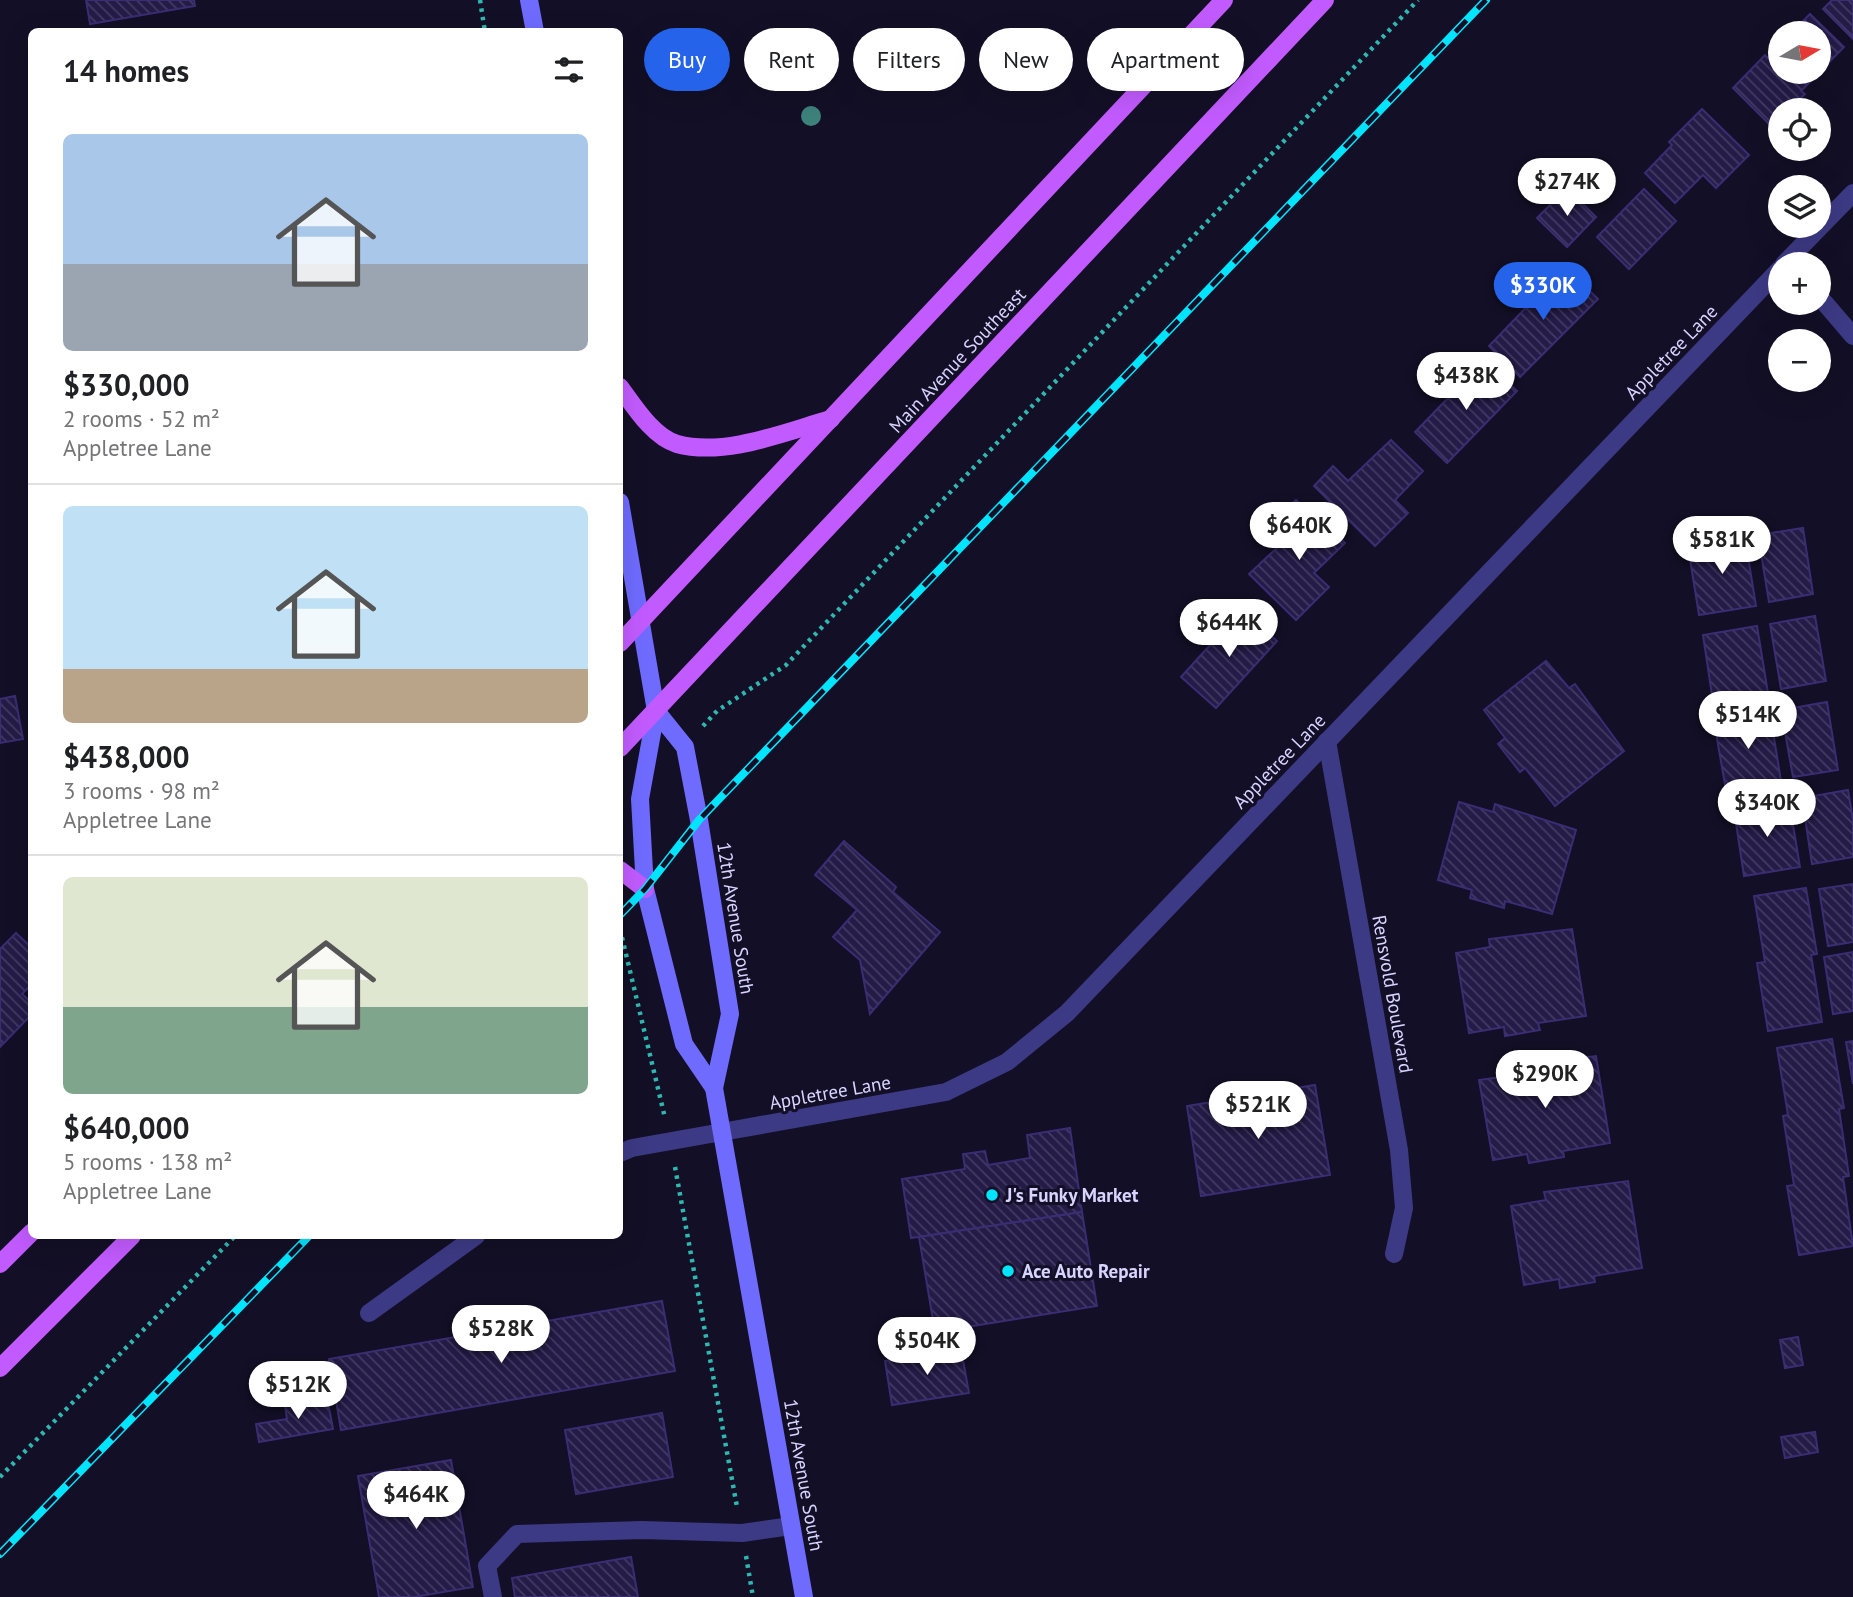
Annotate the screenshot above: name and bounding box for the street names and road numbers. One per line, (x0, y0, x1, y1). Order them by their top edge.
street label: Main Avenue Southeast (884, 282, 1031, 438)
street label: Appletree Lane (1620, 299, 1722, 405)
street label: Appletree Lane (1228, 708, 1330, 814)
street label: 12th Avenue South (712, 840, 760, 996)
street label: Rensvold Boulevard (1367, 913, 1419, 1075)
street label: Appletree Lane (767, 1070, 893, 1114)
street label: 12th Avenue South (779, 1397, 829, 1553)

